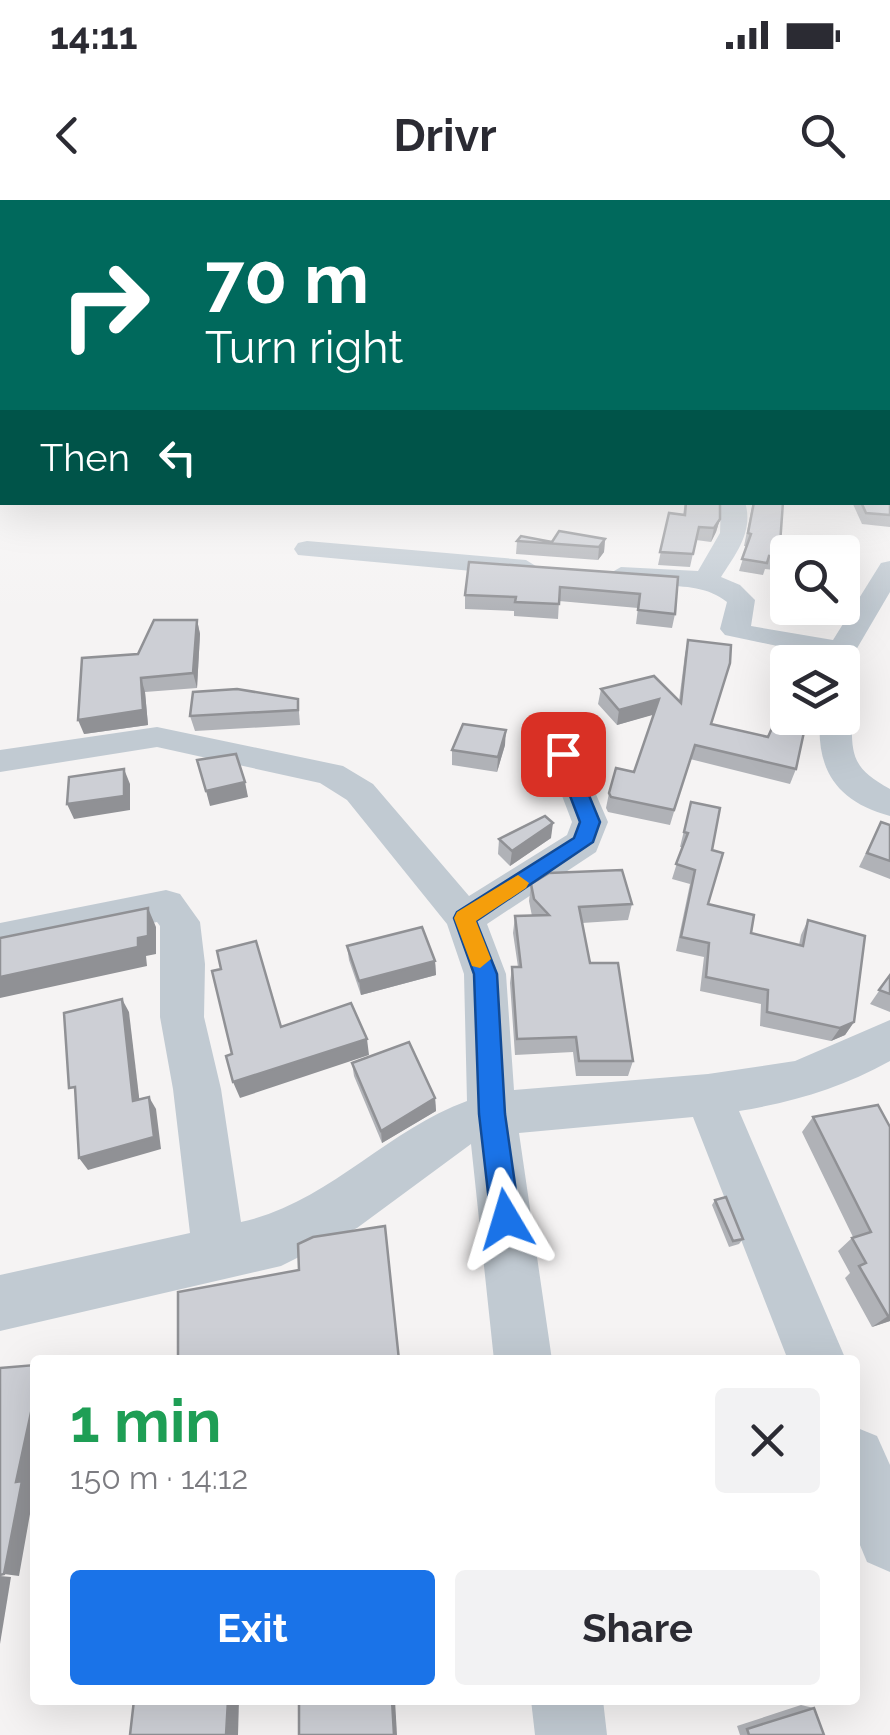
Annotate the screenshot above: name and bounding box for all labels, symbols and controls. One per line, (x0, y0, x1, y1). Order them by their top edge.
text: 14:11 (50, 13, 137, 58)
icon: back (40, 108, 95, 163)
icon: search (795, 108, 850, 163)
text: Drivr (393, 109, 497, 162)
text: 70 m (205, 237, 369, 319)
icon: right (40, 240, 170, 370)
text: Turn right (205, 321, 403, 374)
icon: left (150, 430, 205, 485)
text: Then (40, 435, 130, 480)
map controls (770, 535, 860, 735)
button: search (770, 535, 860, 625)
button: layers (770, 645, 860, 735)
pin (521, 712, 606, 797)
icon: arrive (536, 727, 591, 782)
position arrow (454, 1167, 558, 1271)
text: 1 min (70, 1386, 221, 1456)
button: close (715, 1388, 820, 1493)
text: 150 m · 14:12 (70, 1459, 248, 1496)
button: Exit (70, 1570, 435, 1685)
button: Share (455, 1570, 820, 1685)

